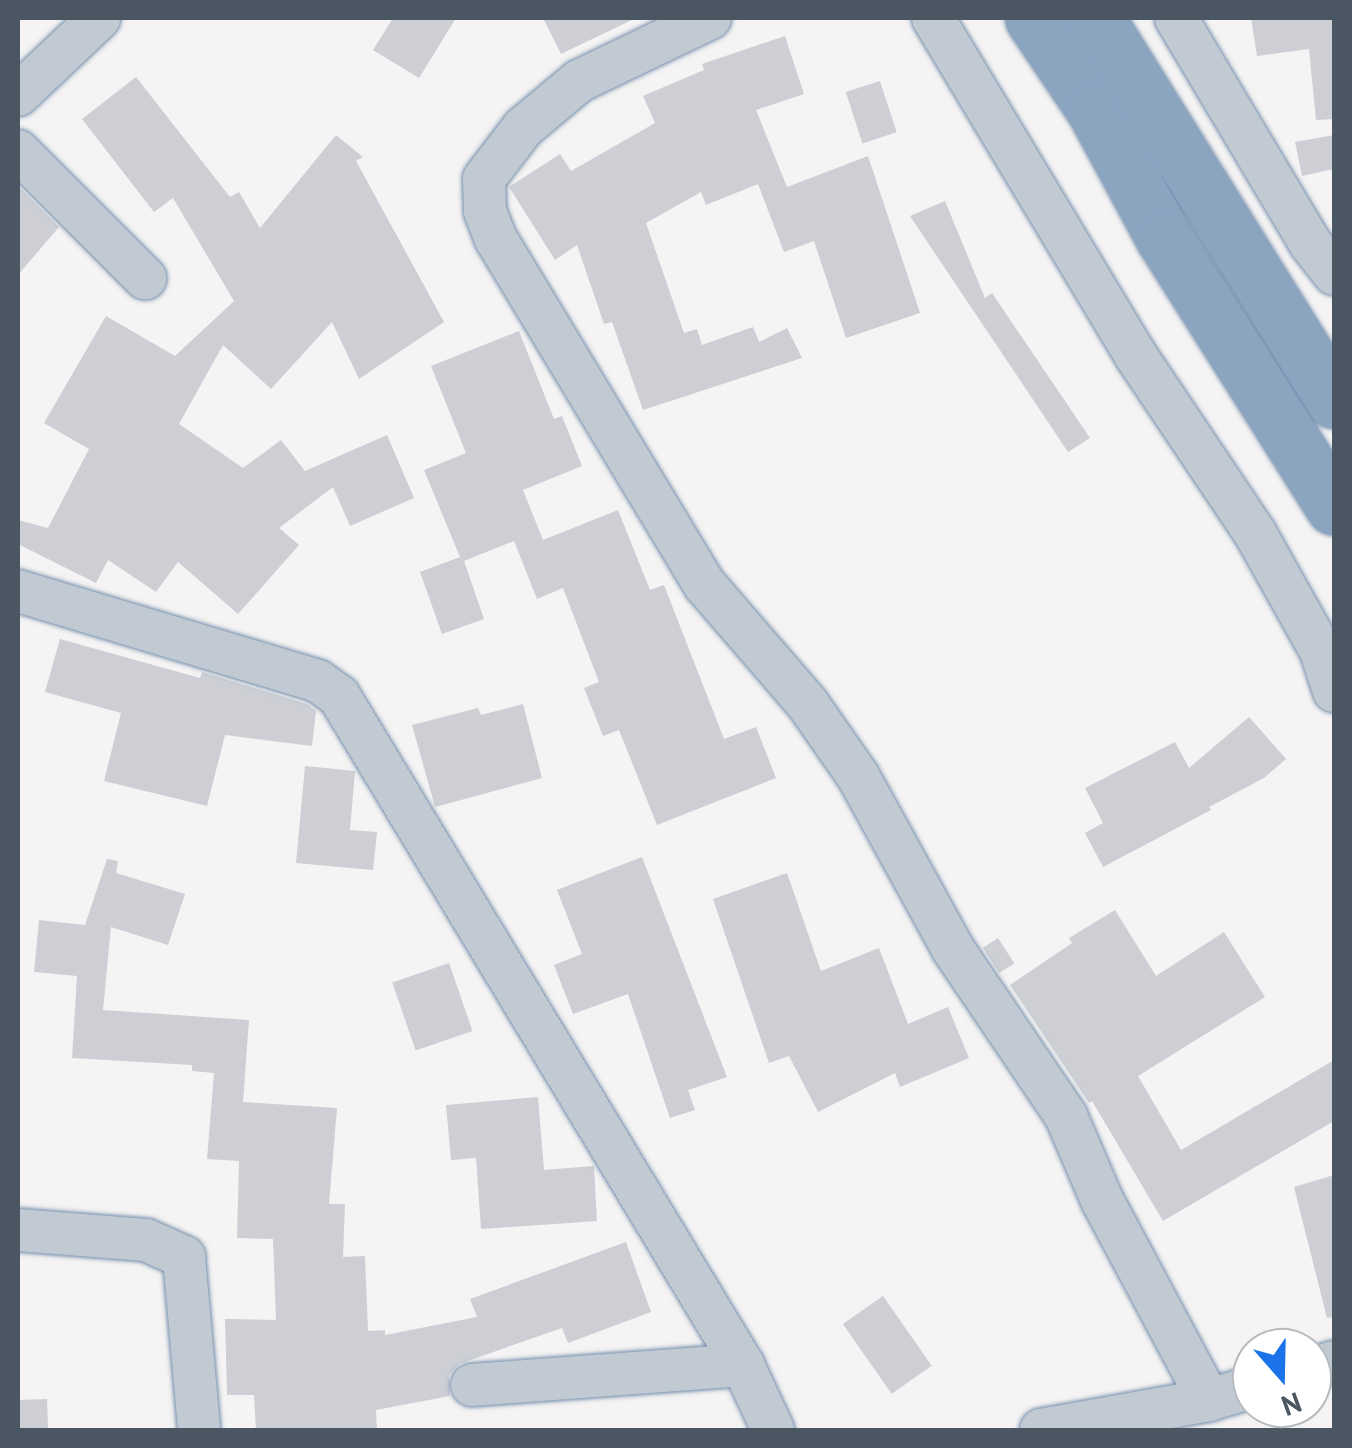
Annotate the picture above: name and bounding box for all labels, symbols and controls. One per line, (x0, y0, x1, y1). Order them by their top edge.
north arrow (1232, 1328, 1332, 1428)
text: N (1277, 1384, 1307, 1425)

